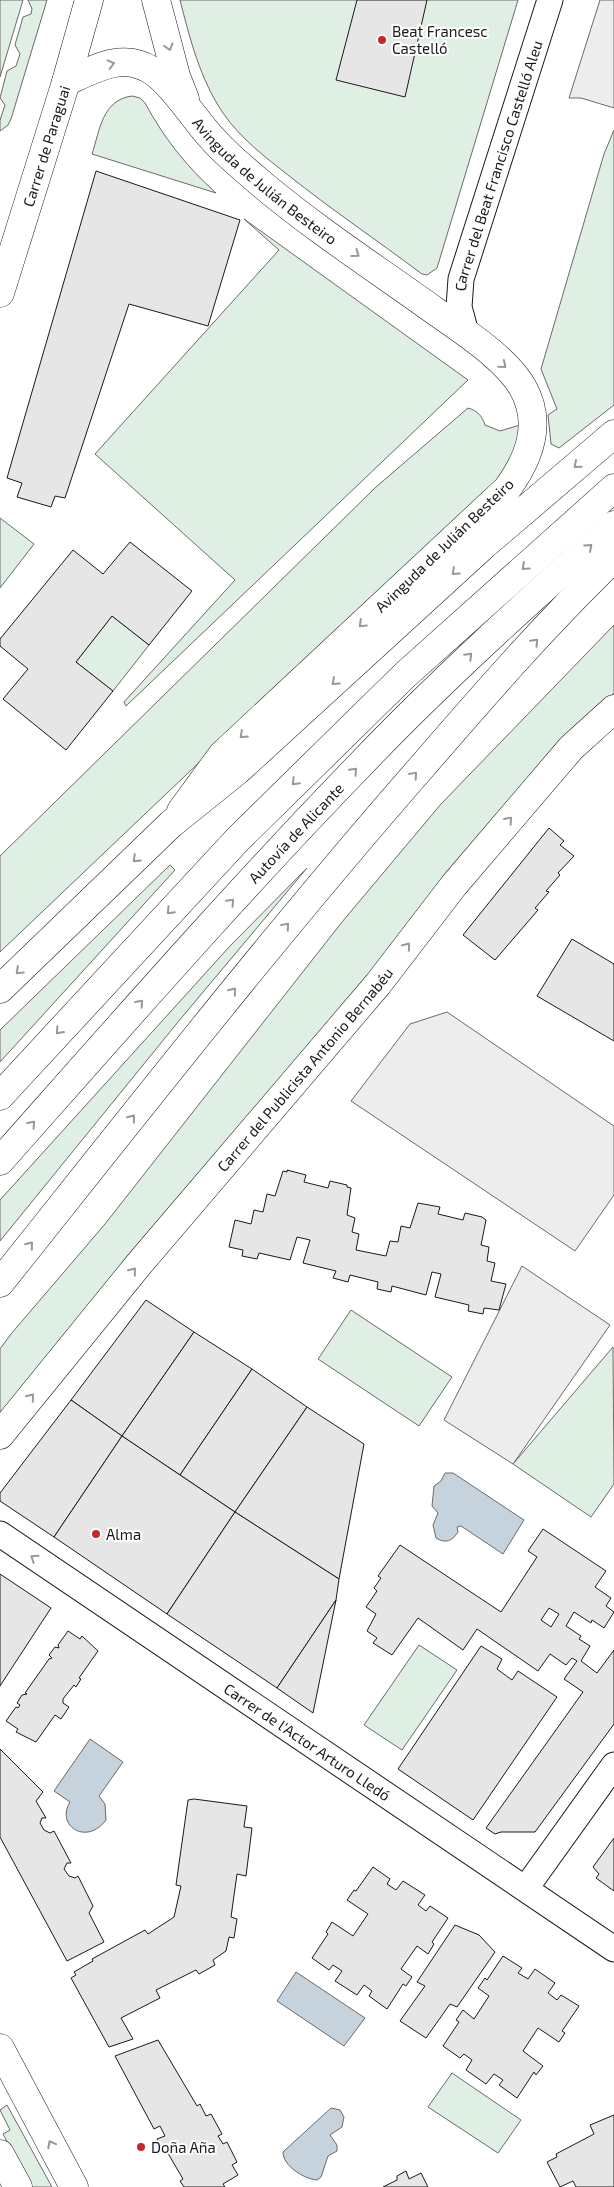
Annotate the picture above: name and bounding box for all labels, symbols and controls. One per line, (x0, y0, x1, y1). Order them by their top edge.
place label: Beat Francesc Castelló (392, 22, 488, 57)
marker: Beat Francesc Castelló (376, 34, 388, 46)
street label: Carrer del Beat Francisco Castelló Aleu (451, 38, 546, 292)
one-way arrow (163, 43, 173, 51)
one-way arrow (107, 59, 116, 70)
street label: Carrer de Paraguai (19, 83, 73, 209)
street label: Avinguda de Julián Besteiro (189, 114, 341, 248)
one-way arrow (350, 248, 360, 257)
one-way arrow (498, 359, 507, 368)
one-way arrow (574, 460, 583, 468)
street label: Avinguda de Julián Besteiro (371, 474, 517, 616)
one-way arrow (584, 544, 593, 553)
one-way arrow (522, 561, 531, 570)
one-way arrow (451, 566, 460, 575)
one-way arrow (359, 618, 368, 627)
one-way arrow (529, 638, 538, 647)
one-way arrow (463, 653, 472, 662)
one-way arrow (331, 676, 340, 685)
one-way arrow (240, 729, 249, 738)
one-way arrow (348, 768, 357, 777)
one-way arrow (408, 772, 417, 781)
one-way arrow (292, 776, 301, 785)
street label: Autovía de Alicante (245, 779, 347, 886)
one-way arrow (504, 817, 513, 826)
one-way arrow (133, 853, 142, 862)
one-way arrow (225, 899, 234, 908)
one-way arrow (167, 906, 176, 915)
one-way arrow (281, 922, 290, 931)
one-way arrow (401, 943, 409, 952)
street label: Carrer del Publicista Antonio Bernabéu (213, 964, 396, 1175)
one-way arrow (16, 965, 25, 974)
one-way arrow (227, 988, 235, 997)
one-way arrow (134, 999, 143, 1008)
one-way arrow (56, 1025, 65, 1034)
one-way arrow (126, 1115, 134, 1124)
one-way arrow (27, 1121, 36, 1130)
one-way arrow (25, 1242, 33, 1251)
one-way arrow (127, 1268, 135, 1277)
one-way arrow (25, 1394, 34, 1403)
place label: Alma (106, 1525, 141, 1543)
marker: Alma (90, 1528, 102, 1540)
one-way arrow (30, 1554, 39, 1564)
street label: Carrer de l'Actor Arturo Lledó (221, 1679, 394, 1804)
place label: Doña Aña (151, 2138, 216, 2156)
one-way arrow (47, 2140, 57, 2149)
marker: Doña Aña (135, 2141, 147, 2153)

